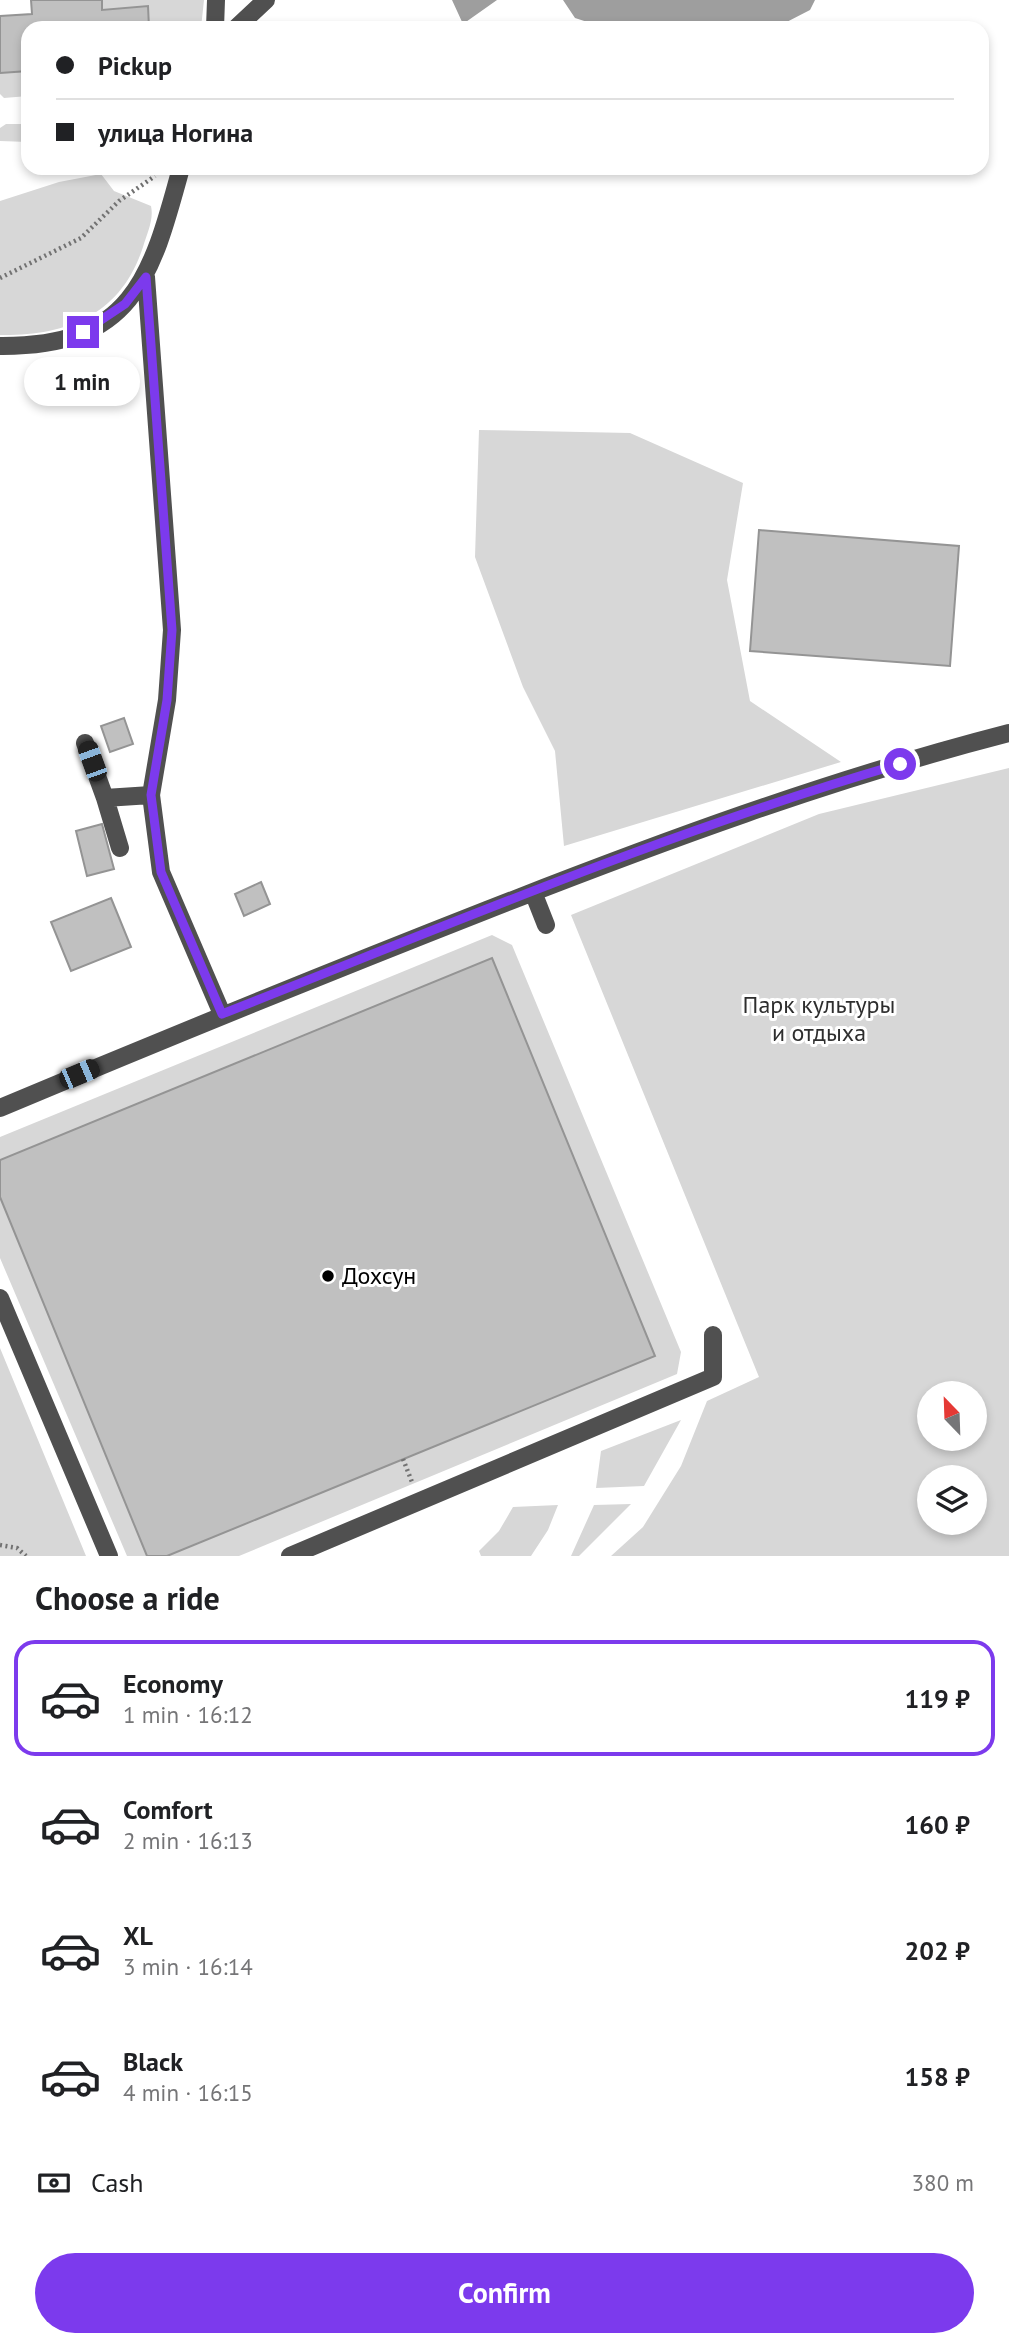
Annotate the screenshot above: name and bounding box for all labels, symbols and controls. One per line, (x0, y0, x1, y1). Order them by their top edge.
text: Pickup (98, 49, 172, 82)
text: улица Ногина (98, 116, 253, 149)
route end (67, 316, 99, 348)
callout: 1 min (25, 356, 141, 406)
text: 1 min (54, 367, 110, 396)
car (75, 738, 110, 784)
route start (884, 748, 916, 780)
park label: Парк культуры и отдыха (743, 989, 895, 1048)
car (56, 1056, 103, 1092)
place label: Дохсун (342, 1260, 416, 1291)
marker: Дохсун (320, 1268, 336, 1284)
north arrow (917, 1381, 987, 1451)
map controls (917, 1381, 987, 1535)
button: layers (917, 1465, 987, 1535)
text: Choose a ride (35, 1577, 220, 1619)
icon: car (39, 1667, 102, 1730)
text: Economy (123, 1667, 223, 1700)
text: 119 ₽ (904, 1682, 970, 1715)
text: 1 min · 16:12 (123, 1700, 253, 1729)
icon: car (39, 1793, 102, 1856)
text: Comfort (123, 1793, 213, 1826)
text: 160 ₽ (904, 1808, 970, 1841)
text: 2 min · 16:13 (123, 1826, 253, 1855)
icon: car (39, 1919, 102, 1982)
text: XL (123, 1919, 153, 1952)
text: 202 ₽ (904, 1934, 970, 1967)
text: 3 min · 16:14 (123, 1952, 253, 1981)
icon: car (39, 2045, 102, 2108)
text: Black (123, 2045, 183, 2078)
text: 158 ₽ (904, 2060, 970, 2093)
text: 4 min · 16:15 (123, 2078, 253, 2107)
icon: cash (35, 2164, 73, 2202)
text: Cash (91, 2166, 143, 2199)
text: 380 m (912, 2168, 974, 2197)
button: Confirm (35, 2253, 974, 2333)

